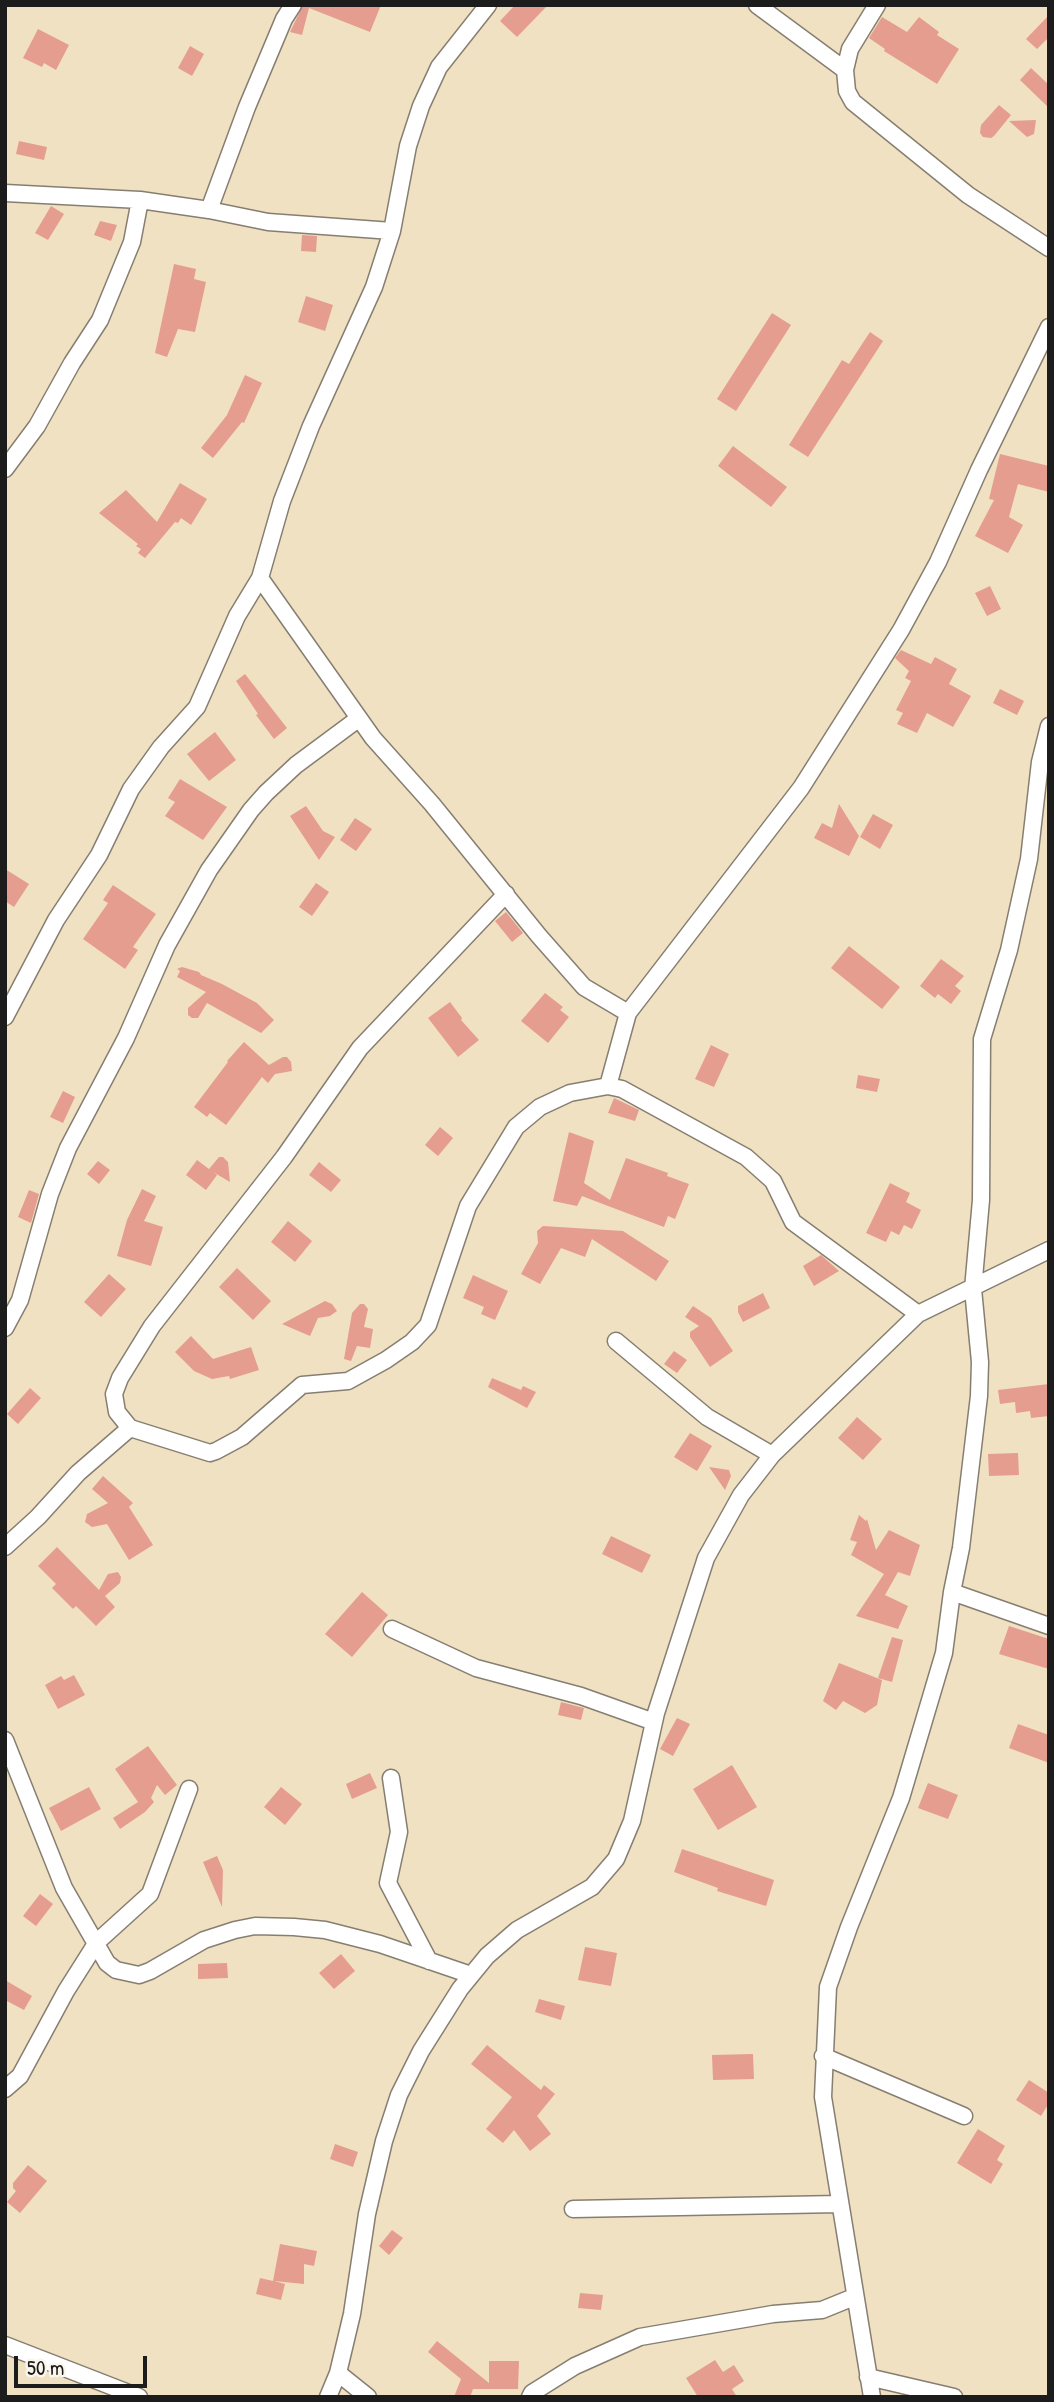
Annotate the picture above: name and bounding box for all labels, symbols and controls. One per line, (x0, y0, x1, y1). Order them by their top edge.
scale bar (18, 2342, 150, 2386)
text: 50 m (27, 2353, 64, 2382)

